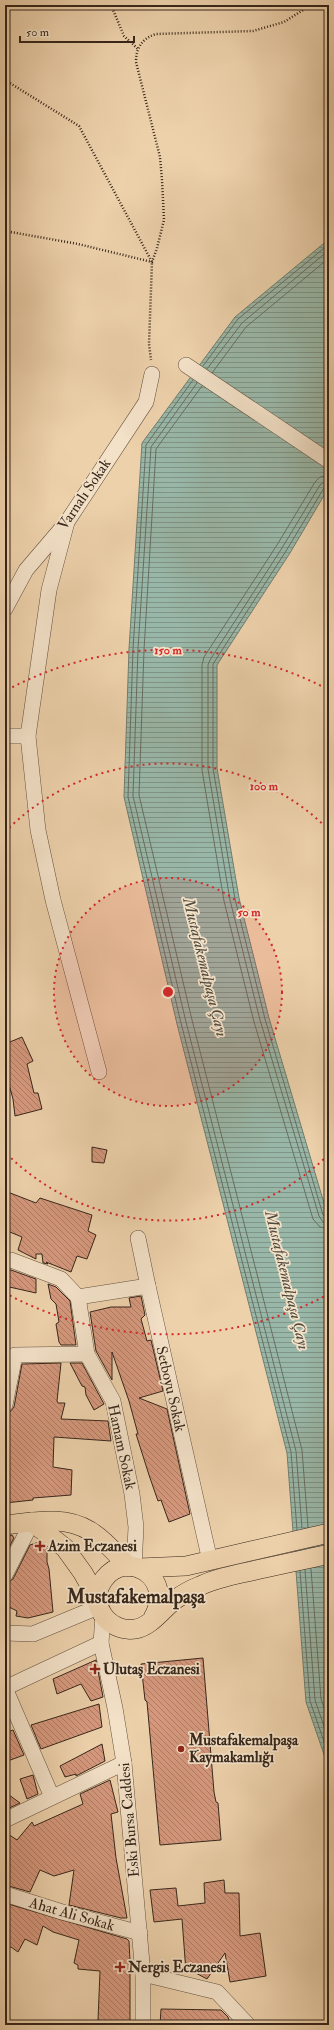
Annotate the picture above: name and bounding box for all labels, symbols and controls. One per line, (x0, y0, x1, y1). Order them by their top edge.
scale bar (20, 18, 134, 44)
text: 50 m (26, 25, 50, 40)
street label: Varnalı Sokak (54, 455, 115, 534)
text: 150 m (154, 643, 182, 658)
text: 100 m (250, 779, 279, 794)
water label: Mustafakemalpaşa Çayı (178, 895, 232, 1039)
text: 50 m (237, 905, 261, 920)
centre of rings (161, 985, 175, 999)
water label: Mustafakemalpaşa Çayı (260, 1208, 314, 1352)
street label: Setboyu Sokak (151, 1344, 190, 1434)
street label: Hamam Sokak (103, 1403, 140, 1492)
place label: Azim Eczanesi (47, 1537, 137, 1556)
marker: Azim Eczanesi (35, 1541, 45, 1551)
district label: Mustafakemalpaşa (66, 1585, 206, 1610)
place label: Ulutaş Eczanesi (103, 1660, 200, 1679)
marker: Ulutaş Eczanesi (90, 1664, 100, 1674)
place label: Mustafakemalpaşa Kaymakamlığı (188, 1731, 299, 1768)
marker: Mustafakemalpaşa Kaymakamlığı (176, 1744, 186, 1754)
street label: Eski Bursa Caddesi (115, 1762, 144, 1878)
street label: Ahat Ali Sokak (26, 1893, 117, 1936)
place label: Nergis Eczanesi (127, 1958, 226, 1978)
marker: Nergis Eczanesi (115, 1962, 125, 1972)

